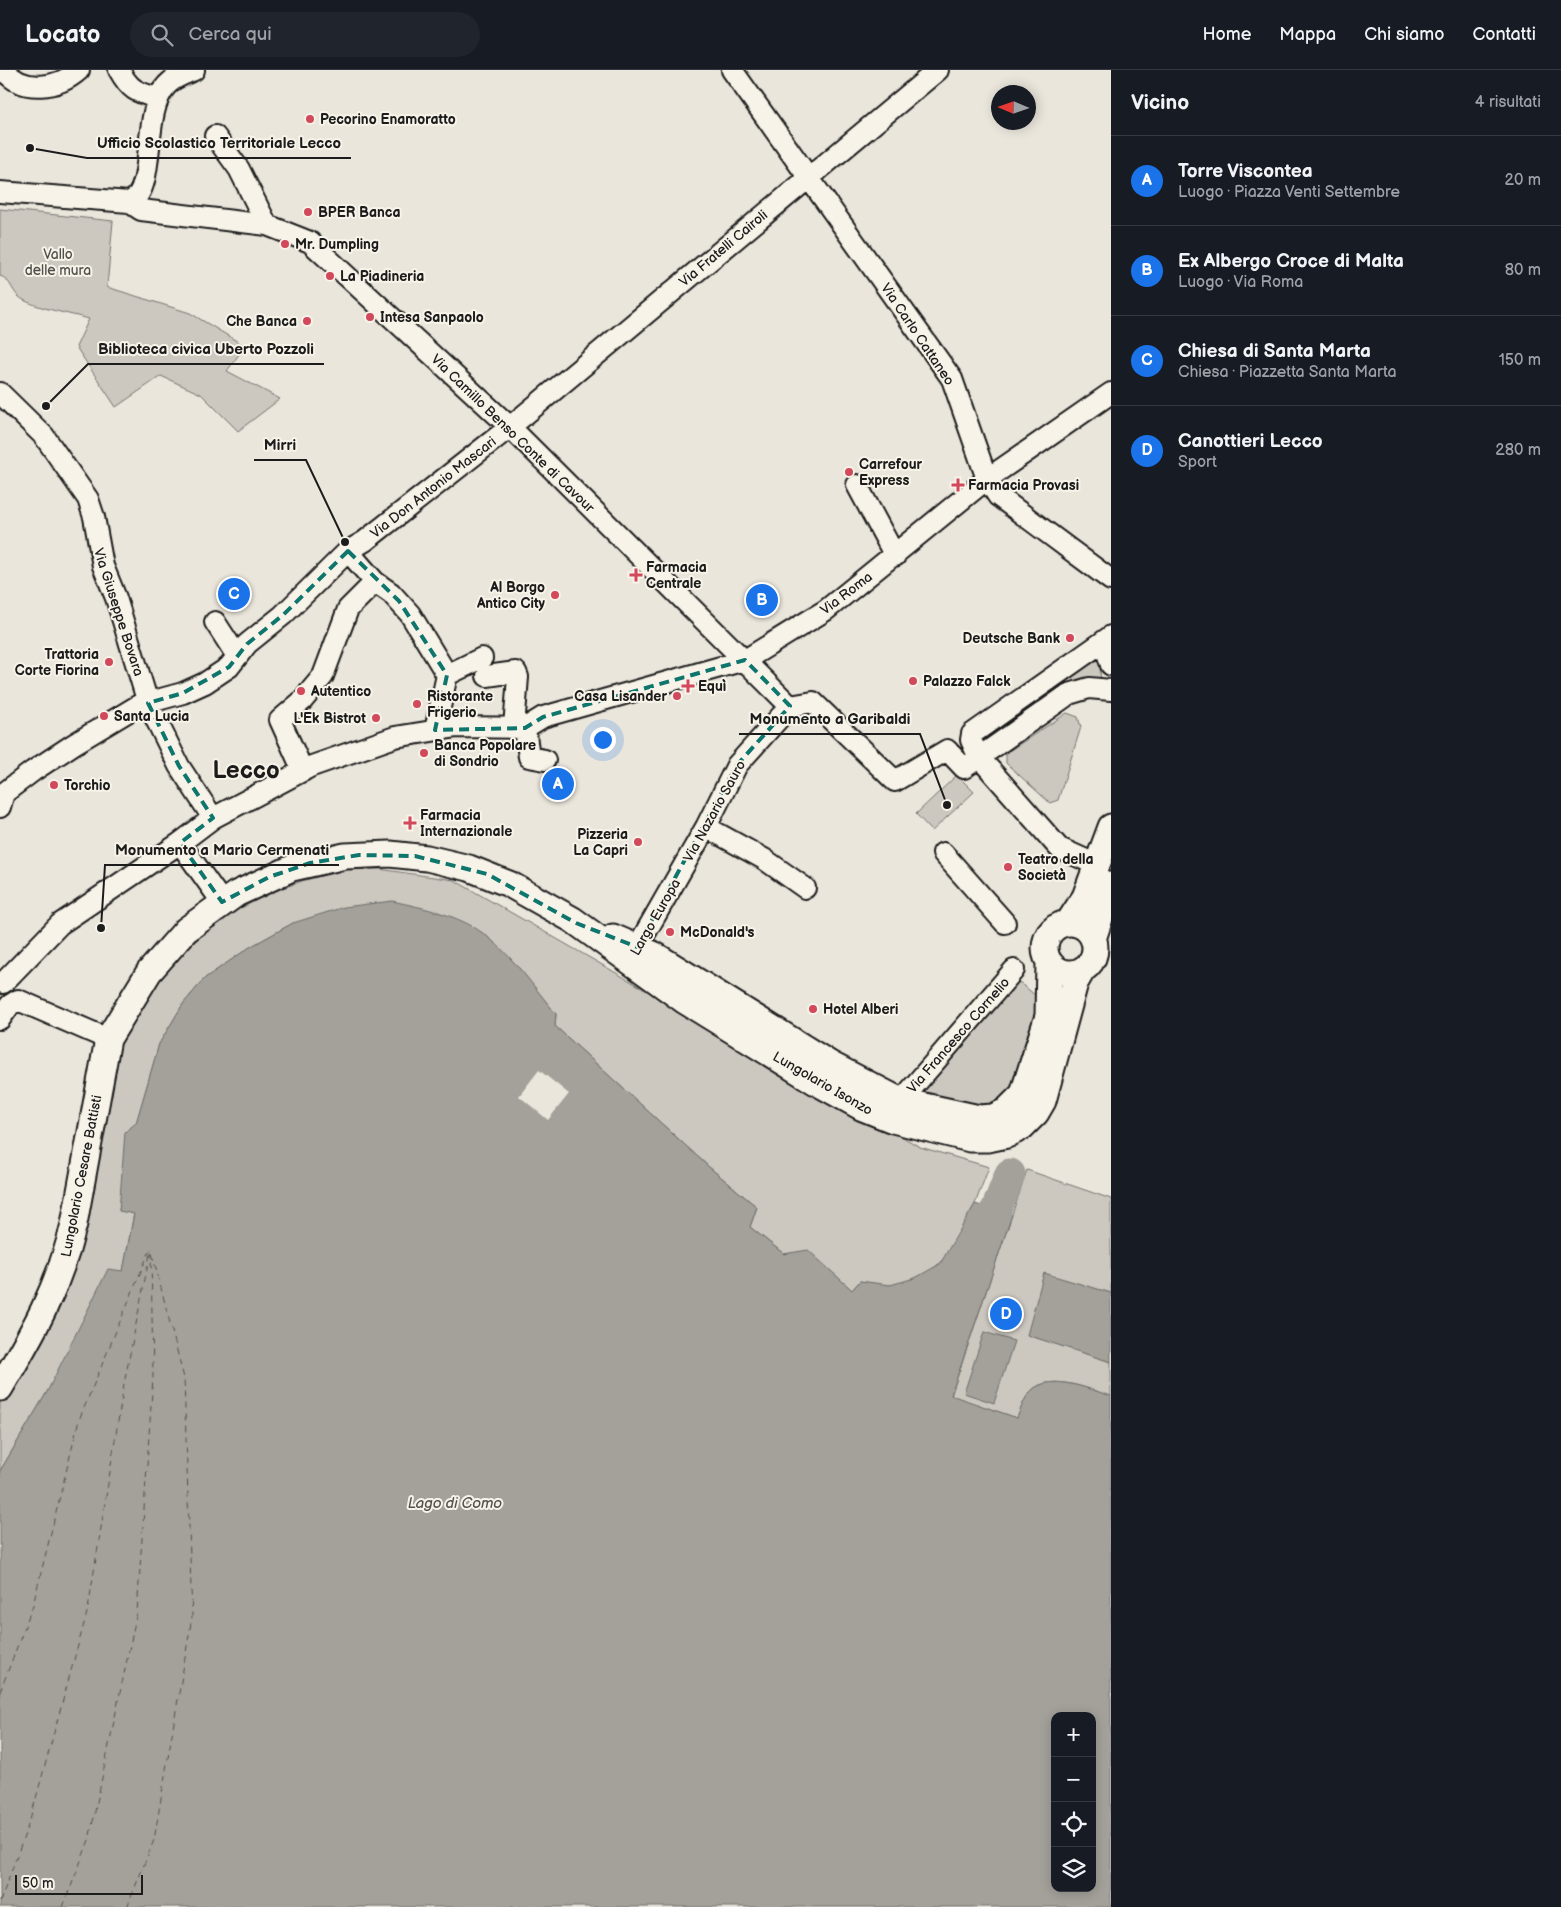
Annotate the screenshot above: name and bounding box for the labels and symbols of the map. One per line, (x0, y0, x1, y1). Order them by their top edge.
north arrow (991, 85, 1036, 130)
place label: Pecorino Enamoratto (320, 111, 456, 128)
marker: Pecorino Enamoratto (304, 113, 316, 125)
callout: Ufficio Scolastico Territoriale Lecco (87, 128, 351, 158)
text: Ufficio Scolastico Territoriale Lecco (97, 134, 342, 153)
place label: BPER Banca (318, 204, 401, 221)
marker: BPER Banca (302, 206, 314, 218)
street label: Via Fratelli Cairoli (676, 206, 771, 290)
place label: Mr. Dumpling (295, 236, 379, 253)
marker: Mr. Dumpling (279, 238, 291, 250)
park label: Vallo delle mura (25, 246, 91, 279)
place label: La Piadineria (340, 268, 424, 285)
marker: La Piadineria (324, 270, 336, 282)
street label: Via Carlo Cattaneo (877, 280, 958, 389)
place label: Intesa Sanpaolo (380, 309, 484, 326)
marker: Intesa Sanpaolo (364, 311, 376, 323)
place label: Che Banca (226, 313, 297, 330)
marker: Che Banca (301, 315, 313, 327)
callout: Biblioteca civica Uberto Pozzoli (88, 334, 324, 364)
text: Biblioteca civica Uberto Pozzoli (98, 340, 314, 359)
street label: Via Camillo Benso Conte di Cavour (427, 351, 599, 517)
callout: Mirri (254, 430, 306, 460)
street label: Via Don Antonio Mascari (367, 433, 500, 542)
text: Mirri (264, 436, 296, 455)
place label: Carrefour Express (859, 456, 923, 489)
marker: Carrefour Express (843, 466, 855, 478)
place label: Farmacia Provasi (968, 477, 1079, 494)
marker: Farmacia Provasi (952, 479, 964, 491)
street label: Via Giuseppe Bovara (90, 546, 147, 678)
place label: Farmacia Centrale (646, 559, 707, 592)
street label: Via Roma (817, 568, 876, 619)
marker: Farmacia Centrale (630, 569, 642, 581)
pin: C (218, 575, 250, 613)
place label: Al Borgo Antico City (476, 579, 546, 612)
pin: B (746, 581, 778, 619)
marker: Al Borgo Antico City (549, 589, 561, 601)
place label: Deutsche Bank (963, 630, 1061, 647)
marker: Deutsche Bank (1064, 632, 1076, 644)
place label: Trattoria Corte Fiorina (15, 646, 99, 679)
marker: Trattoria Corte Fiorina (103, 656, 115, 668)
place label: Palazzo Falck (923, 673, 1011, 690)
marker: Palazzo Falck (907, 675, 919, 687)
place label: Equì (698, 678, 726, 695)
marker: Equì (682, 680, 694, 692)
place label: Autentico (310, 683, 371, 700)
marker: Autentico (295, 685, 307, 697)
place label: Ristorante Frigerio (427, 688, 493, 721)
place label: Casa Lisander (574, 688, 667, 705)
marker: Casa Lisander (671, 690, 683, 702)
marker: Ristorante Frigerio (411, 698, 423, 710)
callout: Monumento a Garibaldi (739, 704, 920, 734)
place label: Santa Lucia (114, 708, 189, 725)
marker: Santa Lucia (98, 710, 110, 722)
place label: L'Ek Bistrot (293, 710, 366, 727)
text: Monumento a Garibaldi (750, 710, 910, 729)
marker: L'Ek Bistrot (370, 712, 382, 724)
your location (590, 727, 616, 753)
place label: Banca Popolare di Sondrio (434, 737, 536, 770)
marker: Banca Popolare di Sondrio (418, 747, 430, 759)
district label: Lecco (212, 756, 280, 785)
street label: Via Nazario Sauro (680, 758, 749, 865)
pin: A (542, 765, 574, 803)
place label: Torchio (64, 777, 110, 794)
marker: Torchio (48, 779, 60, 791)
place label: Farmacia Internazionale (420, 807, 512, 840)
marker: Farmacia Internazionale (404, 817, 416, 829)
place label: Pizzeria La Capri (573, 826, 628, 859)
callout: Monumento a Mario Cermenati (105, 835, 339, 865)
marker: Pizzeria La Capri (632, 836, 644, 848)
text: Monumento a Mario Cermenati (115, 841, 329, 860)
place label: Teatro della Società (1018, 851, 1094, 884)
marker: Teatro della Società (1002, 861, 1014, 873)
street label: Largo Europa (627, 876, 684, 959)
place label: McDonald's (680, 924, 755, 941)
marker: McDonald's (664, 926, 676, 938)
street label: Via Francesco Cornelio (903, 974, 1013, 1097)
place label: Hotel Alberi (823, 1001, 899, 1018)
marker: Hotel Alberi (807, 1003, 819, 1015)
street label: Lungolario Isonzo (770, 1048, 876, 1119)
street label: Lungolario Cesare Battisti (57, 1094, 106, 1259)
pin: D (990, 1295, 1022, 1333)
water label: Lago di Como (408, 1494, 502, 1513)
scale bar (15, 1872, 142, 1895)

